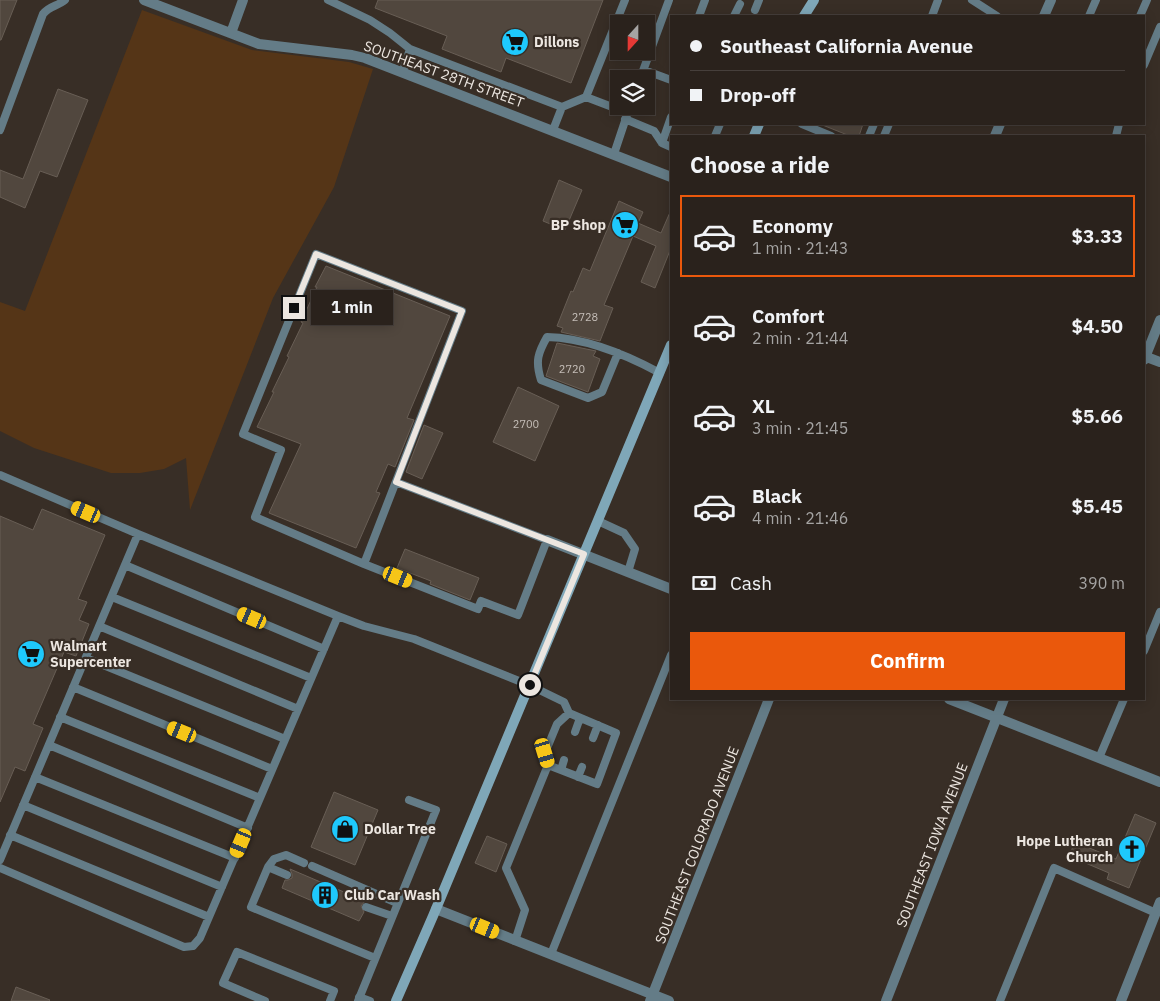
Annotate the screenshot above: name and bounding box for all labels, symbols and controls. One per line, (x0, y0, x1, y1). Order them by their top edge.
north arrow (610, 15, 655, 60)
map controls (610, 15, 655, 115)
supermarket icon: Dillons (500, 27, 530, 57)
place label: Dillons (534, 33, 579, 51)
text: Southeast California Avenue (720, 34, 973, 58)
street label: SOUTHEAST 28TH STREET (361, 37, 527, 111)
button: layers (610, 70, 655, 115)
text: Drop-off (720, 83, 796, 107)
text: Choose a ride (690, 150, 830, 179)
supermarket icon: BP Shop (610, 210, 640, 240)
icon: car (692, 214, 737, 259)
text: Economy (752, 214, 833, 238)
place label: BP Shop (551, 216, 606, 234)
text: $3.33 (1071, 224, 1123, 248)
text: 1 min · 21:43 (752, 238, 848, 258)
callout: 1 min (312, 290, 394, 326)
route end (283, 297, 305, 319)
text: 1 min (331, 297, 373, 317)
icon: car (692, 304, 737, 349)
text: Comfort (752, 304, 825, 328)
house number: 2728 (572, 310, 598, 324)
text: $4.50 (1071, 314, 1123, 338)
text: 2 min · 21:44 (752, 328, 848, 348)
house number: 2720 (559, 362, 585, 376)
icon: car (692, 394, 737, 439)
text: XL (752, 394, 775, 418)
text: $5.66 (1071, 404, 1123, 428)
house number: 2700 (513, 417, 539, 431)
text: 3 min · 21:45 (752, 418, 848, 438)
icon: car (692, 484, 737, 529)
text: Black (752, 484, 802, 508)
text: $5.45 (1071, 494, 1123, 518)
car (69, 499, 102, 525)
text: 4 min · 21:46 (752, 508, 848, 528)
car (381, 564, 414, 590)
icon: cash (690, 569, 718, 597)
text: Cash (730, 571, 772, 595)
text: 390 m (1078, 573, 1125, 593)
car (235, 605, 268, 631)
button: Confirm (690, 632, 1125, 690)
place label: Walmart Supercenter (50, 637, 132, 671)
supermarket icon: Walmart Supercenter (16, 639, 46, 669)
route start (519, 674, 541, 696)
car (165, 719, 198, 745)
car (533, 736, 556, 770)
street label: SOUTHEAST COLORADO AVENUE (651, 744, 743, 946)
street label: SOUTHEAST IOWA AVENUE (892, 760, 972, 930)
shop icon: Dollar Tree (330, 814, 360, 844)
place label: Dollar Tree (364, 820, 436, 838)
car (228, 826, 253, 860)
place label: Hope Lutheran Church (1016, 832, 1113, 866)
church icon: Hope Lutheran Church (1117, 834, 1147, 864)
building icon: Club Car Wash (310, 880, 340, 910)
place label: Club Car Wash (344, 886, 440, 904)
car (468, 915, 501, 941)

